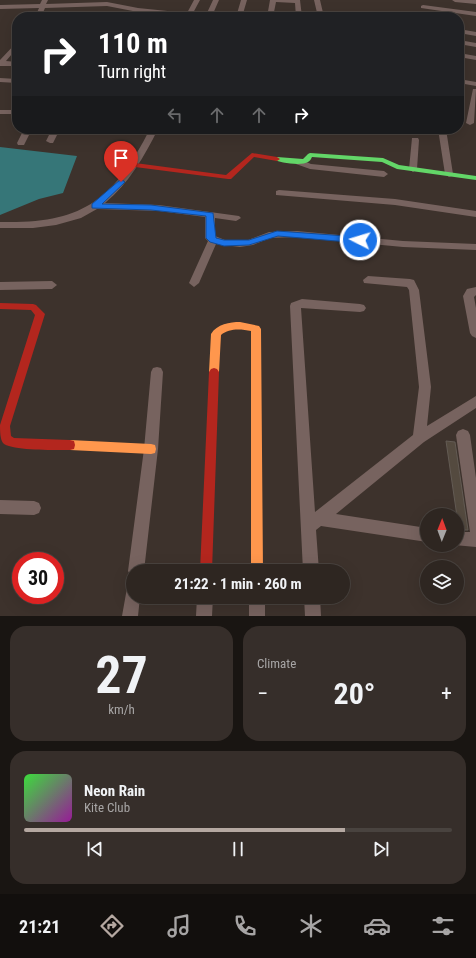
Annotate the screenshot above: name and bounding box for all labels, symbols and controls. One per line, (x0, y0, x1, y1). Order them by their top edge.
text: 110 m (98, 27, 168, 60)
icon: right (32, 28, 84, 80)
text: Turn right (98, 61, 166, 82)
icon: left (164, 104, 186, 126)
icon: ahead (206, 104, 228, 126)
icon: ahead (248, 104, 270, 126)
icon: right (290, 104, 312, 126)
pin (104, 141, 138, 182)
icon: arrive (110, 147, 132, 169)
position arrow (339, 219, 381, 261)
north arrow (420, 508, 464, 552)
map controls (420, 508, 464, 604)
speed limit sign: 30 (12, 552, 64, 604)
button: layers (420, 560, 464, 604)
text: 21:22 · 1 min · 260 m (174, 575, 302, 593)
text: 27 (95, 645, 148, 706)
text: Climate (257, 656, 296, 671)
text: 20° (334, 676, 376, 711)
text: − (257, 681, 268, 706)
text: + (441, 681, 452, 706)
text: km/h (108, 702, 135, 717)
text: Neon Rain (84, 782, 145, 800)
text: Kite Club (84, 800, 130, 815)
icon: previous (84, 838, 106, 860)
icon: pause (227, 838, 249, 860)
icon: next (370, 838, 392, 860)
icon: directions (98, 912, 126, 940)
icon: music (165, 912, 193, 940)
icon: phone (231, 912, 259, 940)
icon: climate (297, 912, 325, 940)
icon: car (363, 912, 391, 940)
icon: filters (429, 912, 457, 940)
text: 21:21 (19, 916, 60, 937)

